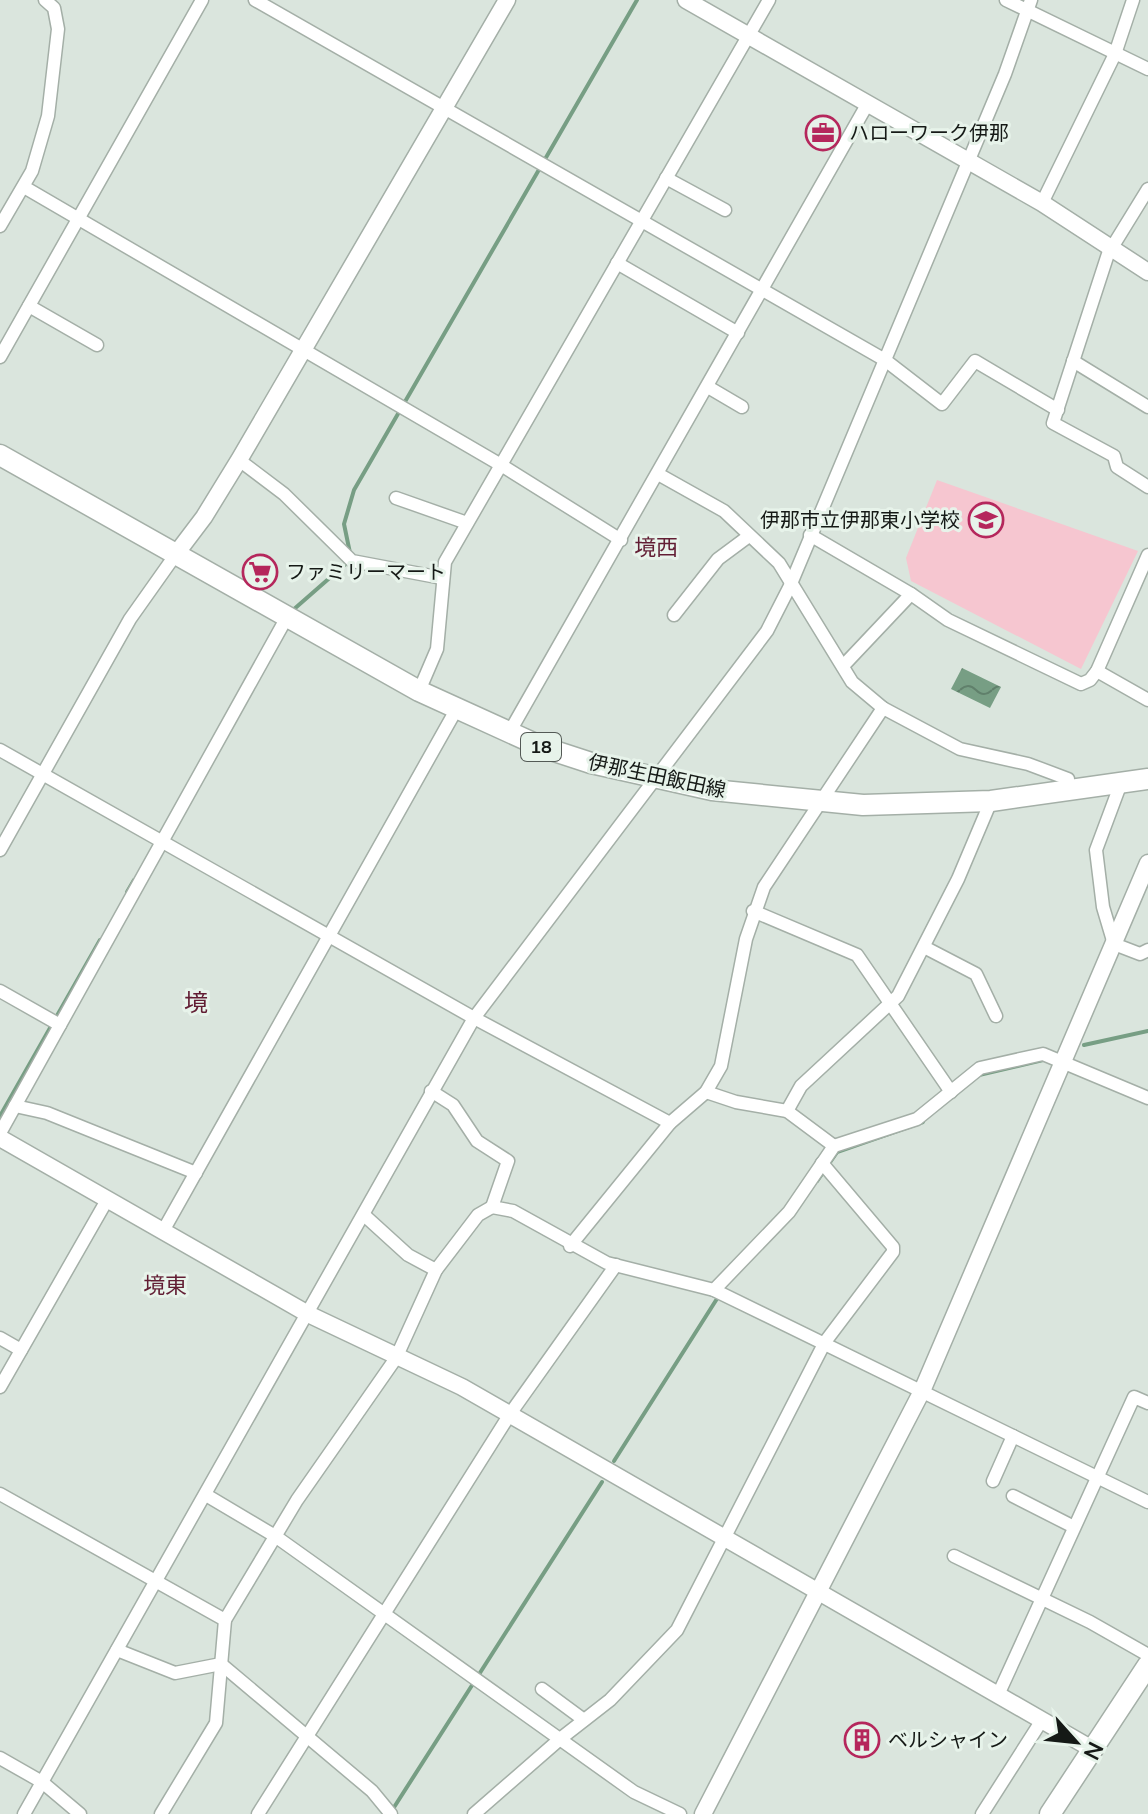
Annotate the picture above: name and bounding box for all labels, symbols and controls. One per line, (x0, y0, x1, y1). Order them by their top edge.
office icon: ハローワーク伊那 (804, 114, 842, 152)
place label: ハローワーク伊那 (849, 120, 1009, 145)
school or university icon: 伊那市立伊那東小学校 (967, 501, 1005, 539)
place label: 伊那市立伊那東小学校 (760, 507, 960, 532)
district label: 境西 (634, 533, 678, 561)
supermarket icon: ファミリーマート (241, 553, 279, 591)
place label: ファミリーマート (286, 559, 446, 584)
road number: 18 (521, 733, 561, 761)
street label: 伊那生田飯田線 (586, 749, 728, 802)
district label: 境 (184, 987, 208, 1017)
district label: 境東 (143, 1271, 187, 1299)
north arrow (1036, 1702, 1116, 1782)
building icon: ベルシャイン (843, 1721, 881, 1759)
place label: ベルシャイン (888, 1727, 1008, 1752)
text: N (1078, 1737, 1110, 1765)

